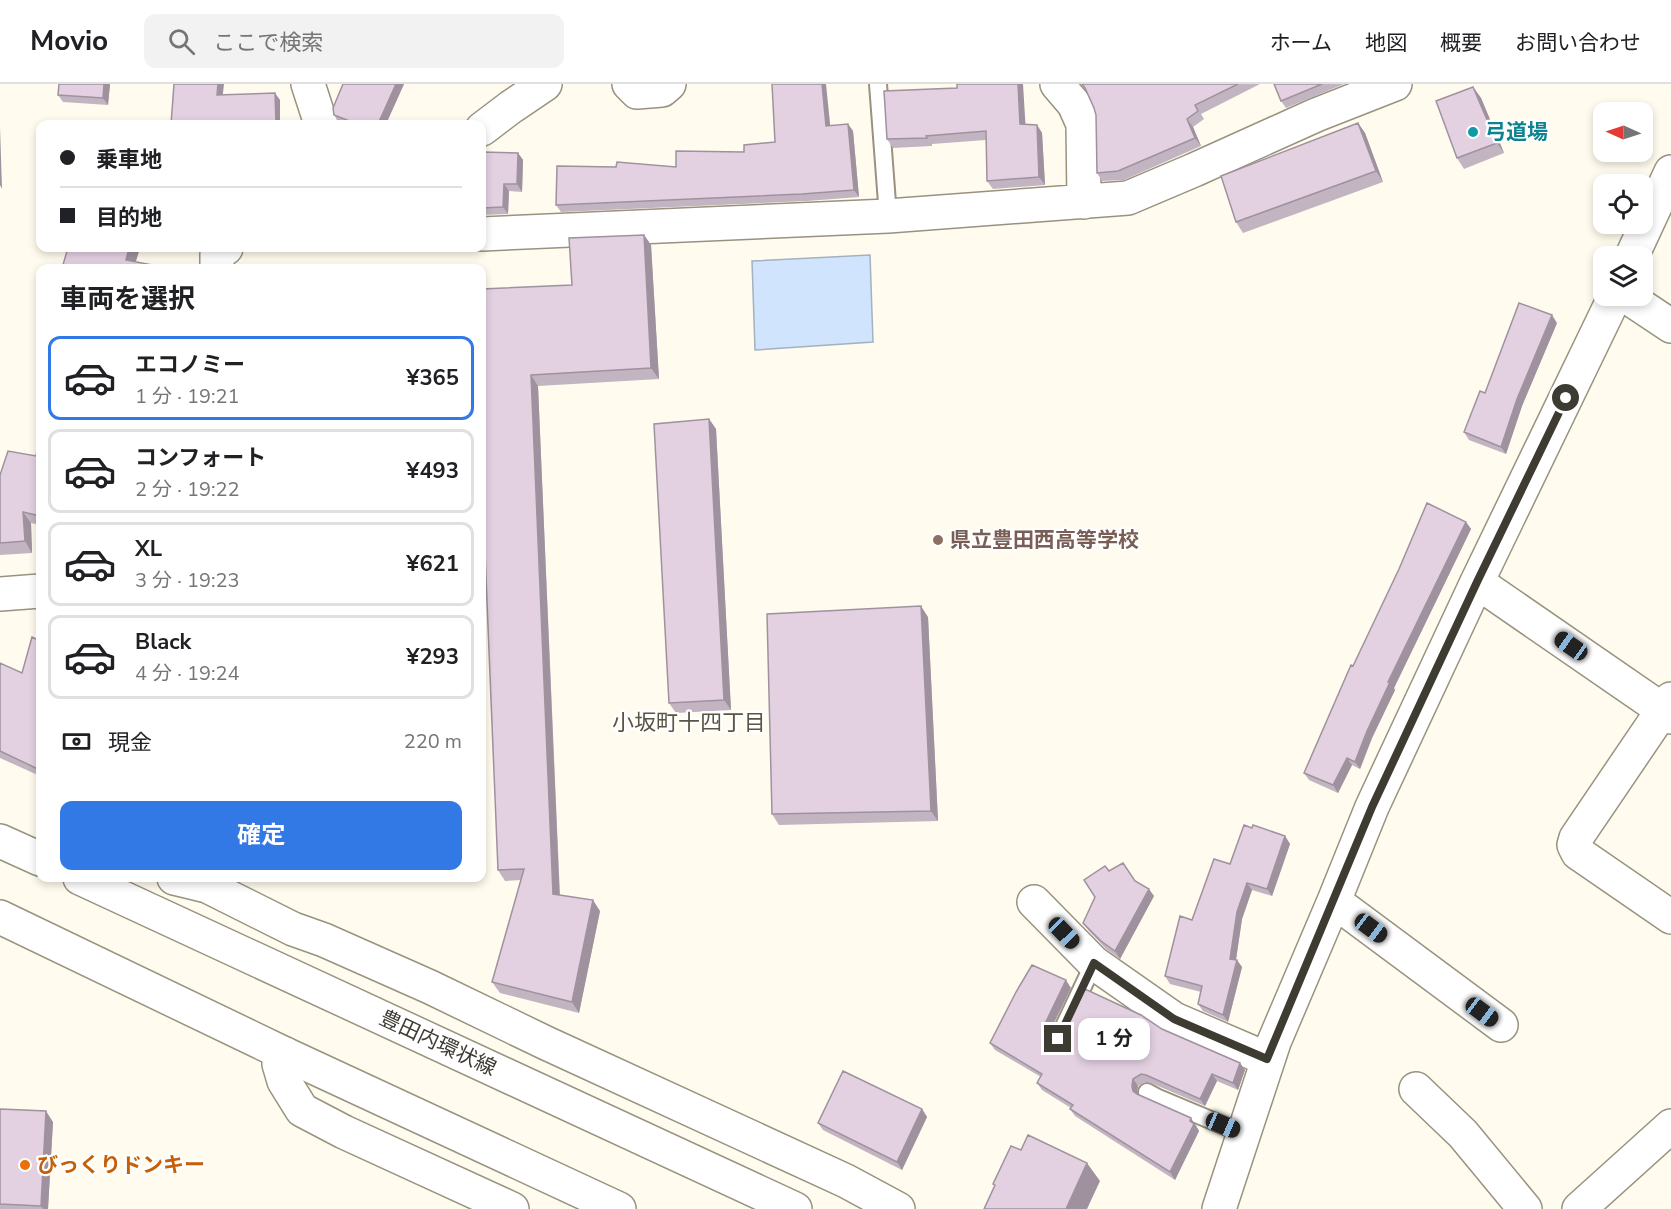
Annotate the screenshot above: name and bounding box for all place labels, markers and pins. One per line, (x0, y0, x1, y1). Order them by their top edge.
place label: 弓道場 (1485, 118, 1548, 146)
marker: 弓道場 (1466, 125, 1480, 139)
place label: 県立豊田西高等学校 (950, 526, 1139, 554)
marker: 県立豊田西高等学校 (931, 533, 945, 547)
place label: びっくりドンキー (37, 1151, 205, 1179)
marker: びっくりドンキー (18, 1158, 32, 1172)

